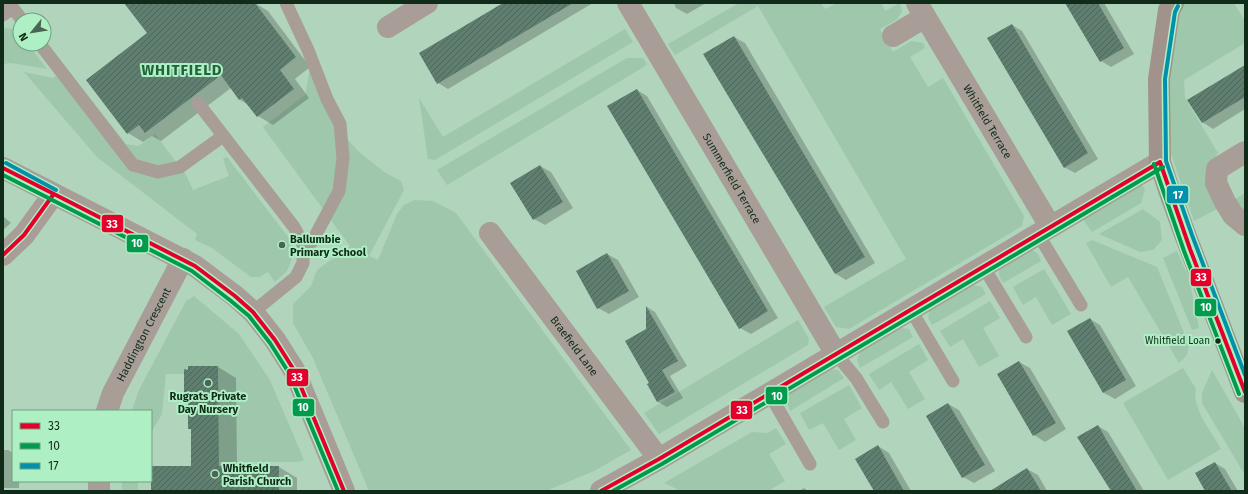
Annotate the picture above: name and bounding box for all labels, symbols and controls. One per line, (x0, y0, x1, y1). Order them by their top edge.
north arrow (12, 12, 52, 52)
text: N (16, 30, 31, 43)
district label: WHITFIELD (141, 61, 223, 79)
street label: Whitfield Terrace (961, 82, 1015, 161)
street label: Summerfield Terrace (700, 131, 764, 226)
line badge: 17 (1166, 185, 1189, 204)
text: 17 (1173, 189, 1183, 202)
line badge: 33 (101, 214, 124, 233)
text: 33 (105, 218, 118, 231)
place label: Ballumbie Primary School (290, 233, 367, 259)
line badge: 10 (126, 234, 149, 253)
text: 10 (131, 237, 143, 250)
marker: Ballumbie Primary School (277, 240, 287, 250)
line badge: 33 (1190, 268, 1212, 287)
text: 33 (1194, 271, 1207, 284)
street label: Haddington Crescent (114, 285, 173, 384)
line badge: 10 (1194, 298, 1217, 317)
text: 10 (1200, 301, 1212, 314)
street label: Braefield Lane (548, 313, 601, 378)
place label: Whitfield Loan (1145, 335, 1210, 347)
marker: Whitfield Loan (1213, 336, 1223, 346)
line badge: 33 (286, 368, 309, 387)
text: 33 (290, 371, 303, 384)
marker: Rugrats Private Day Nursery (203, 378, 213, 388)
line badge: 10 (765, 386, 788, 405)
place label: Rugrats Private Day Nursery (170, 390, 246, 416)
text: 10 (771, 390, 783, 403)
line badge: 10 (292, 398, 315, 417)
line badge: 33 (730, 400, 753, 420)
text: 10 (297, 401, 309, 414)
text: 33 (735, 404, 748, 417)
legend (12, 410, 152, 482)
text: 33 (48, 419, 60, 433)
text: 10 (48, 439, 60, 453)
text: 17 (48, 459, 59, 473)
place label: Whitfield Parish Church (223, 462, 291, 488)
marker: Whitfield Parish Church (210, 469, 220, 479)

